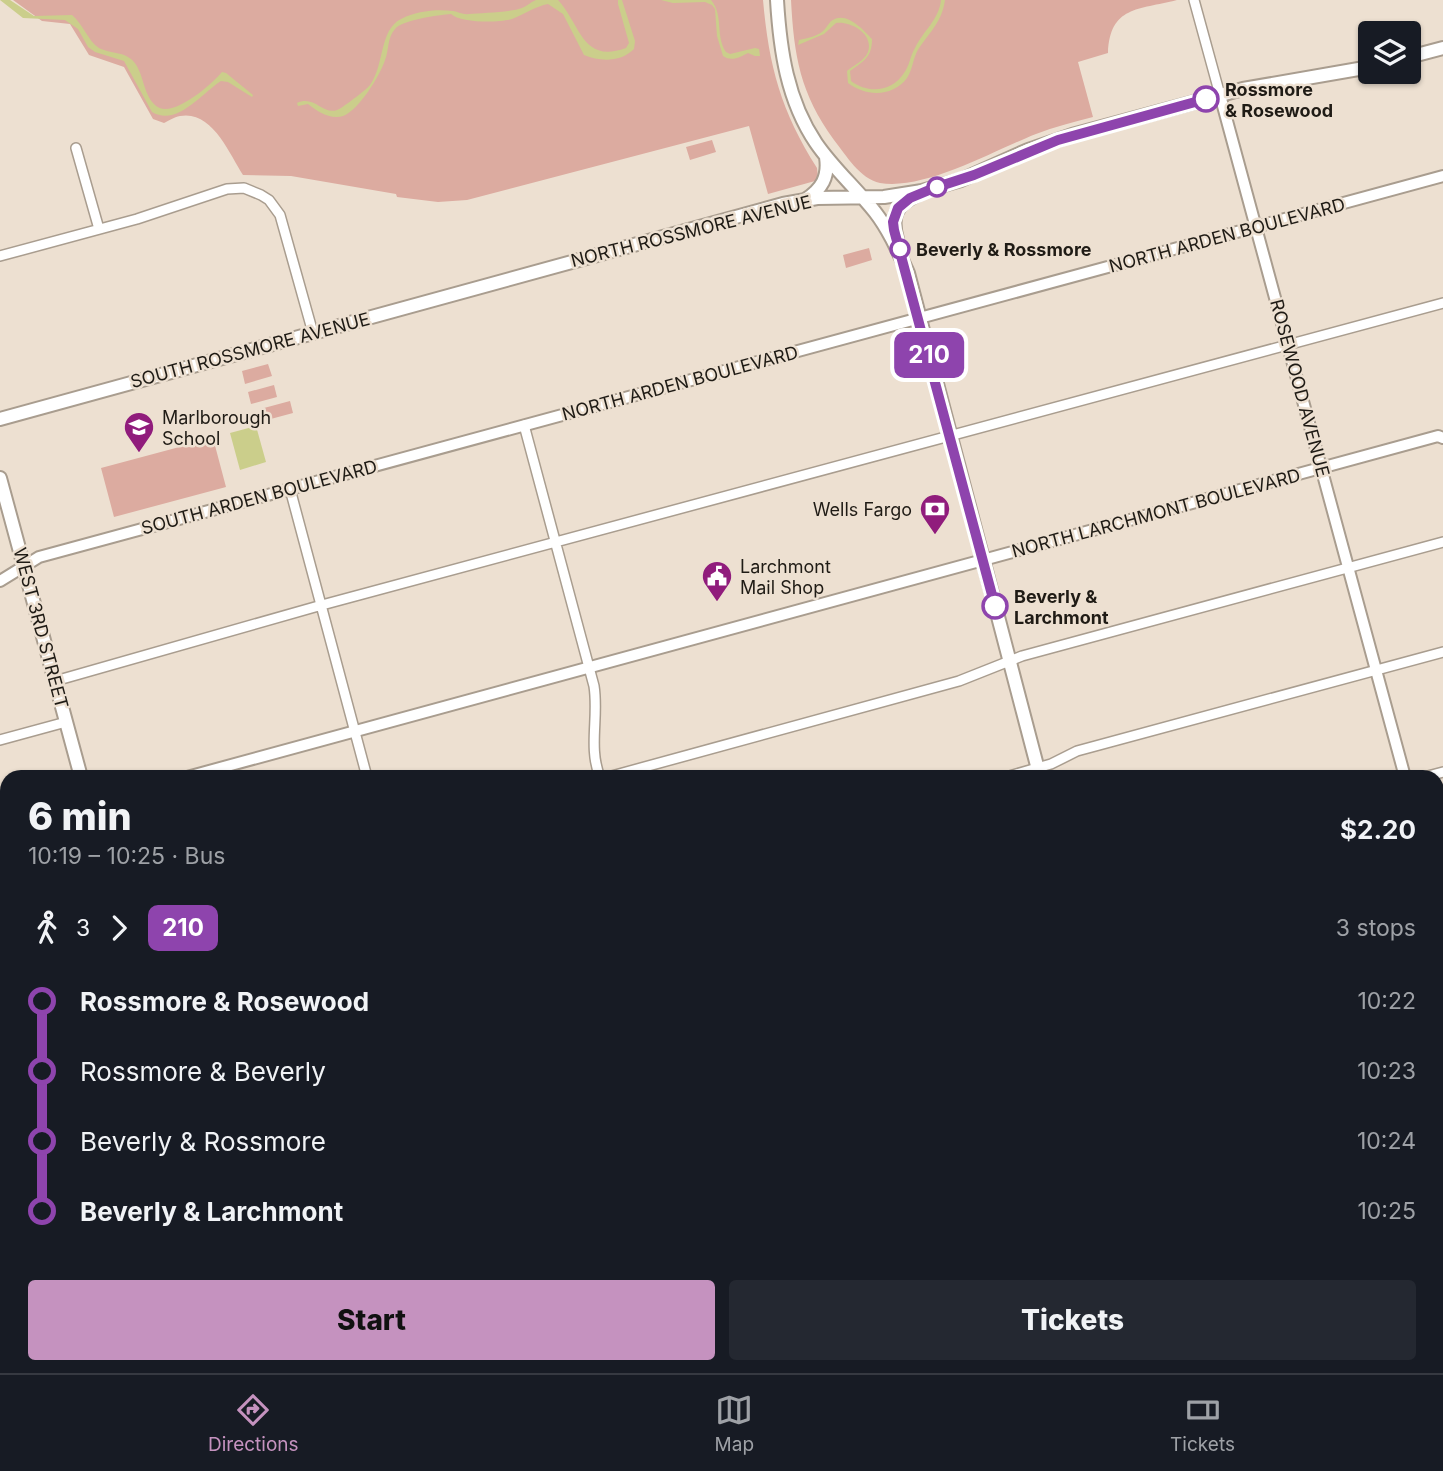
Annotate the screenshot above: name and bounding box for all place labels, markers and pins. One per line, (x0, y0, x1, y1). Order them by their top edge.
place label: Rossmore & Rosewood (1225, 79, 1333, 121)
marker: Rossmore & Rosewood (1193, 86, 1219, 112)
unlabelled marker (927, 177, 947, 197)
marker: Beverly & Rossmore (890, 239, 910, 259)
place label: Beverly & Rossmore (916, 239, 1092, 260)
place label: Marlborough School (162, 407, 271, 449)
school or university icon: Marlborough School (122, 410, 156, 454)
bank icon: Wells Fargo (918, 492, 952, 536)
place label: Wells Fargo (813, 499, 912, 520)
place label: Larchmont Mail Shop (740, 556, 831, 598)
public building icon: Larchmont Mail Shop (700, 559, 734, 603)
place label: Beverly & Larchmont (1014, 586, 1109, 628)
marker: Beverly & Larchmont (982, 593, 1008, 619)

